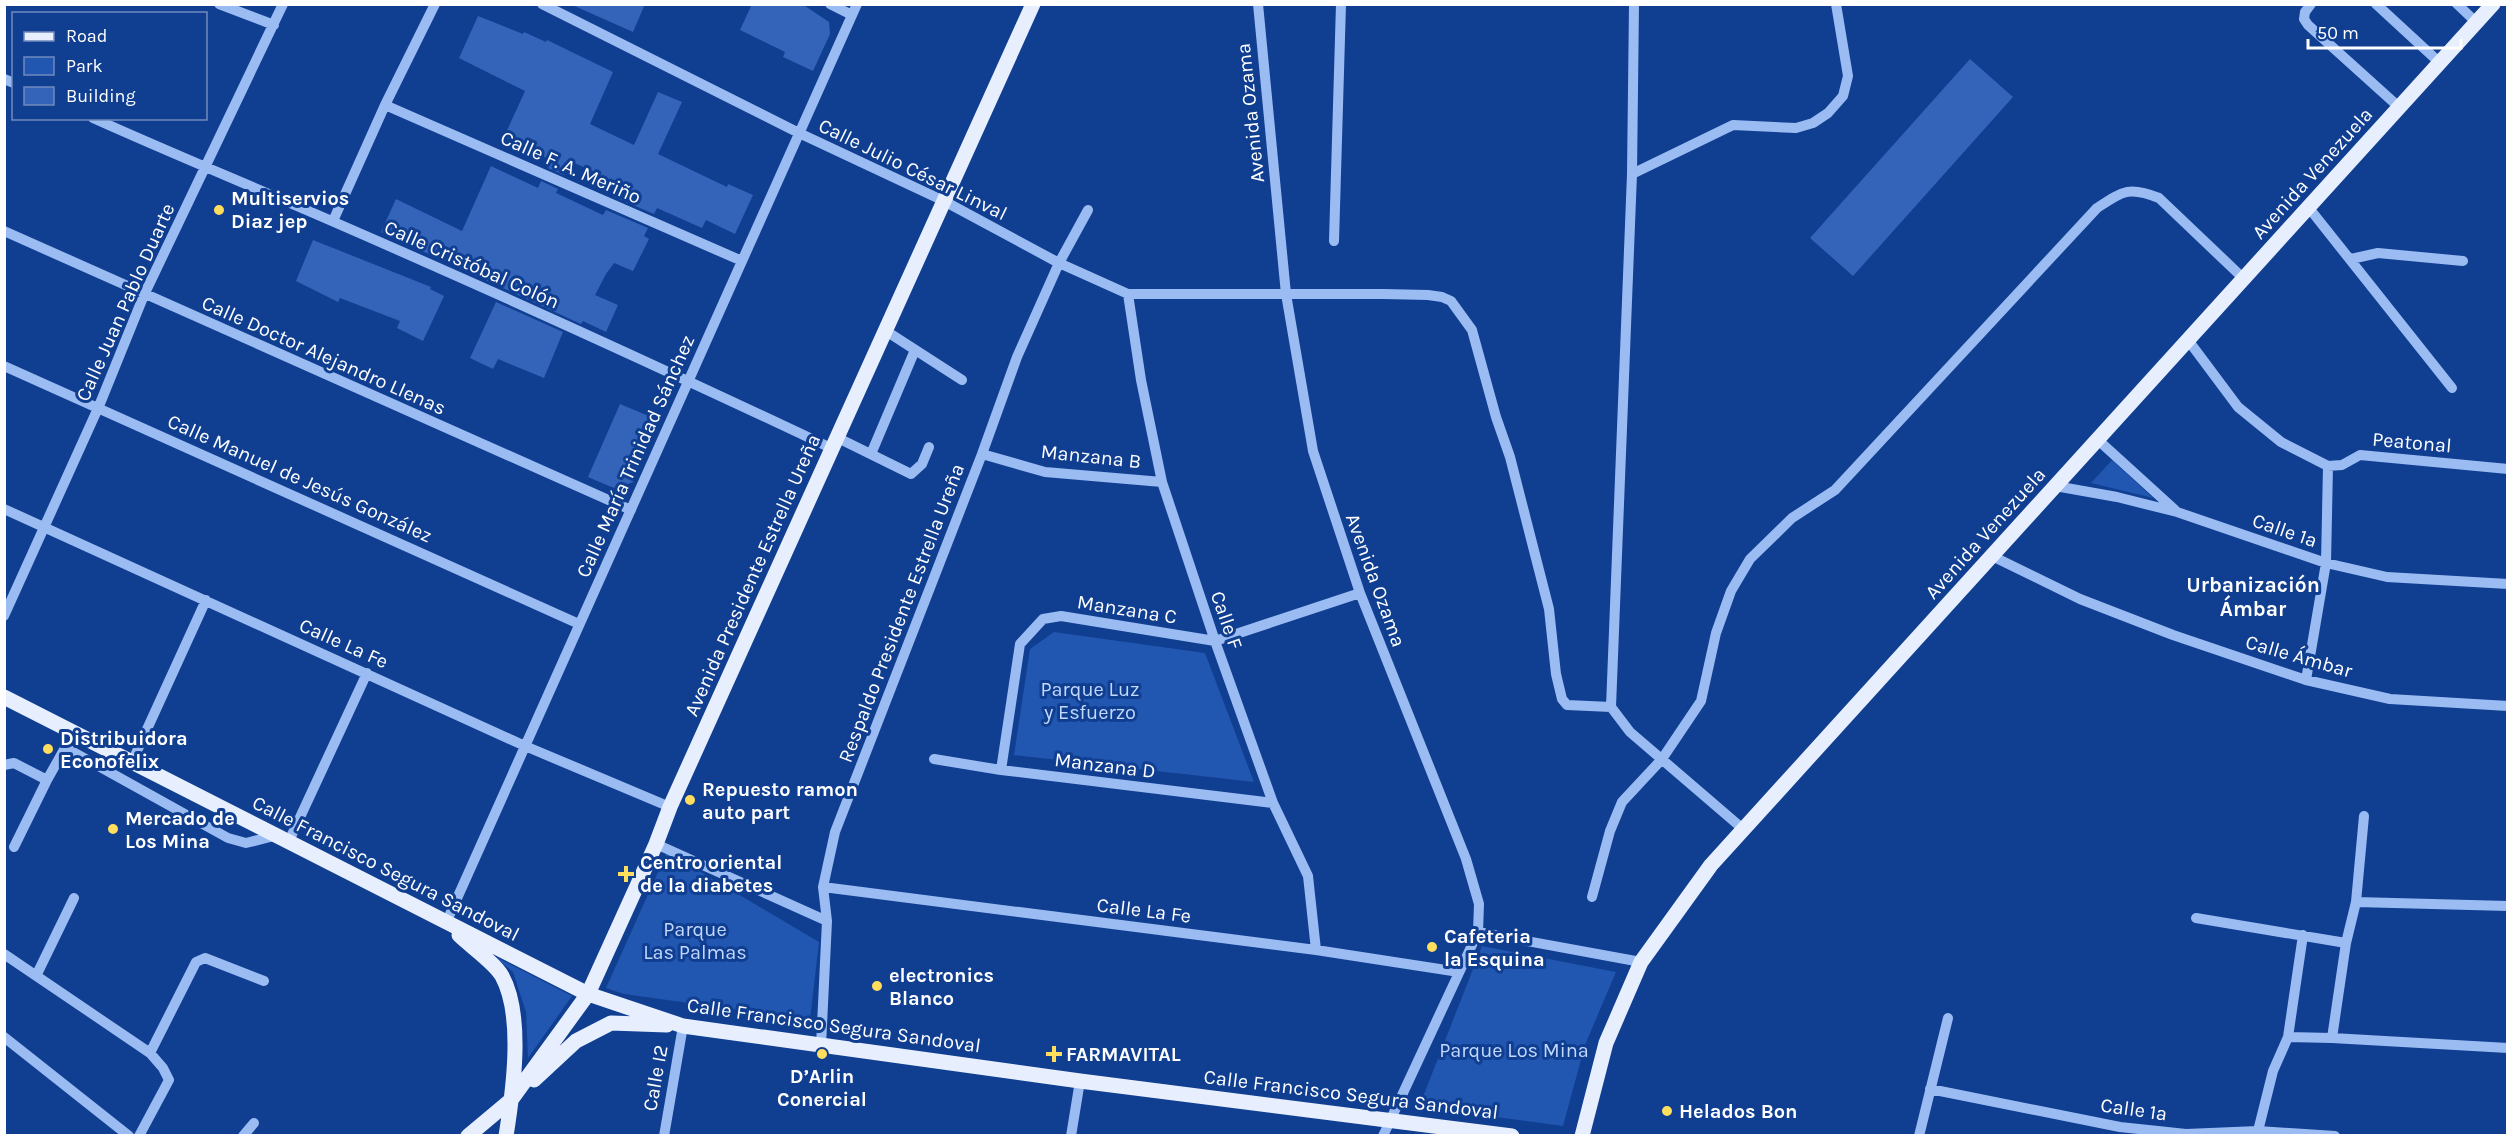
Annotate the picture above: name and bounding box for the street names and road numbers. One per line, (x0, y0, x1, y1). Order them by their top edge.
street label: Avenida Ozama (1232, 42, 1269, 184)
street label: Avenida Venezuela (2247, 103, 2377, 244)
street label: Calle Julio César Linval (815, 114, 1011, 225)
street label: Calle F. A. Meriño (497, 126, 645, 209)
street label: Calle Juan Pablo Duarte (71, 200, 179, 405)
street label: Calle Cristóbal Colón (381, 216, 563, 313)
street label: Calle Doctor Alejandro Llenas (198, 291, 449, 420)
street label: Calle María Trinidad Sánchez (571, 331, 699, 581)
street label: Calle Manuel de Jesús González (164, 410, 436, 547)
street label: Peatonal (2371, 428, 2453, 457)
street label: Avenida Presidente Estrella Ureña (680, 431, 825, 720)
street label: Manzana B (1040, 440, 1142, 473)
street label: Respaldo Presidente Estrella Ureña (834, 461, 969, 766)
street label: Avenida Venezuela (1920, 463, 2050, 604)
street label: Calle 1a (2249, 509, 2320, 552)
street label: Avenida Ozama (1341, 510, 1410, 650)
street label: Calle F (1206, 588, 1247, 652)
street label: Manzana C (1075, 590, 1178, 629)
street label: Calle La Fe (296, 614, 392, 673)
street label: Calle Ámbar (2243, 629, 2356, 683)
street label: Manzana D (1053, 748, 1157, 783)
street label: Calle Francisco Segura Sandoval (248, 791, 523, 946)
street label: Calle La Fe (1095, 893, 1192, 928)
street label: Calle Francisco Segura Sandoval (686, 993, 982, 1058)
street label: Calle I2 (638, 1043, 673, 1113)
street label: Calle Francisco Segura Sandoval (1202, 1065, 1499, 1124)
street label: Calle 1a (2099, 1093, 2169, 1126)

